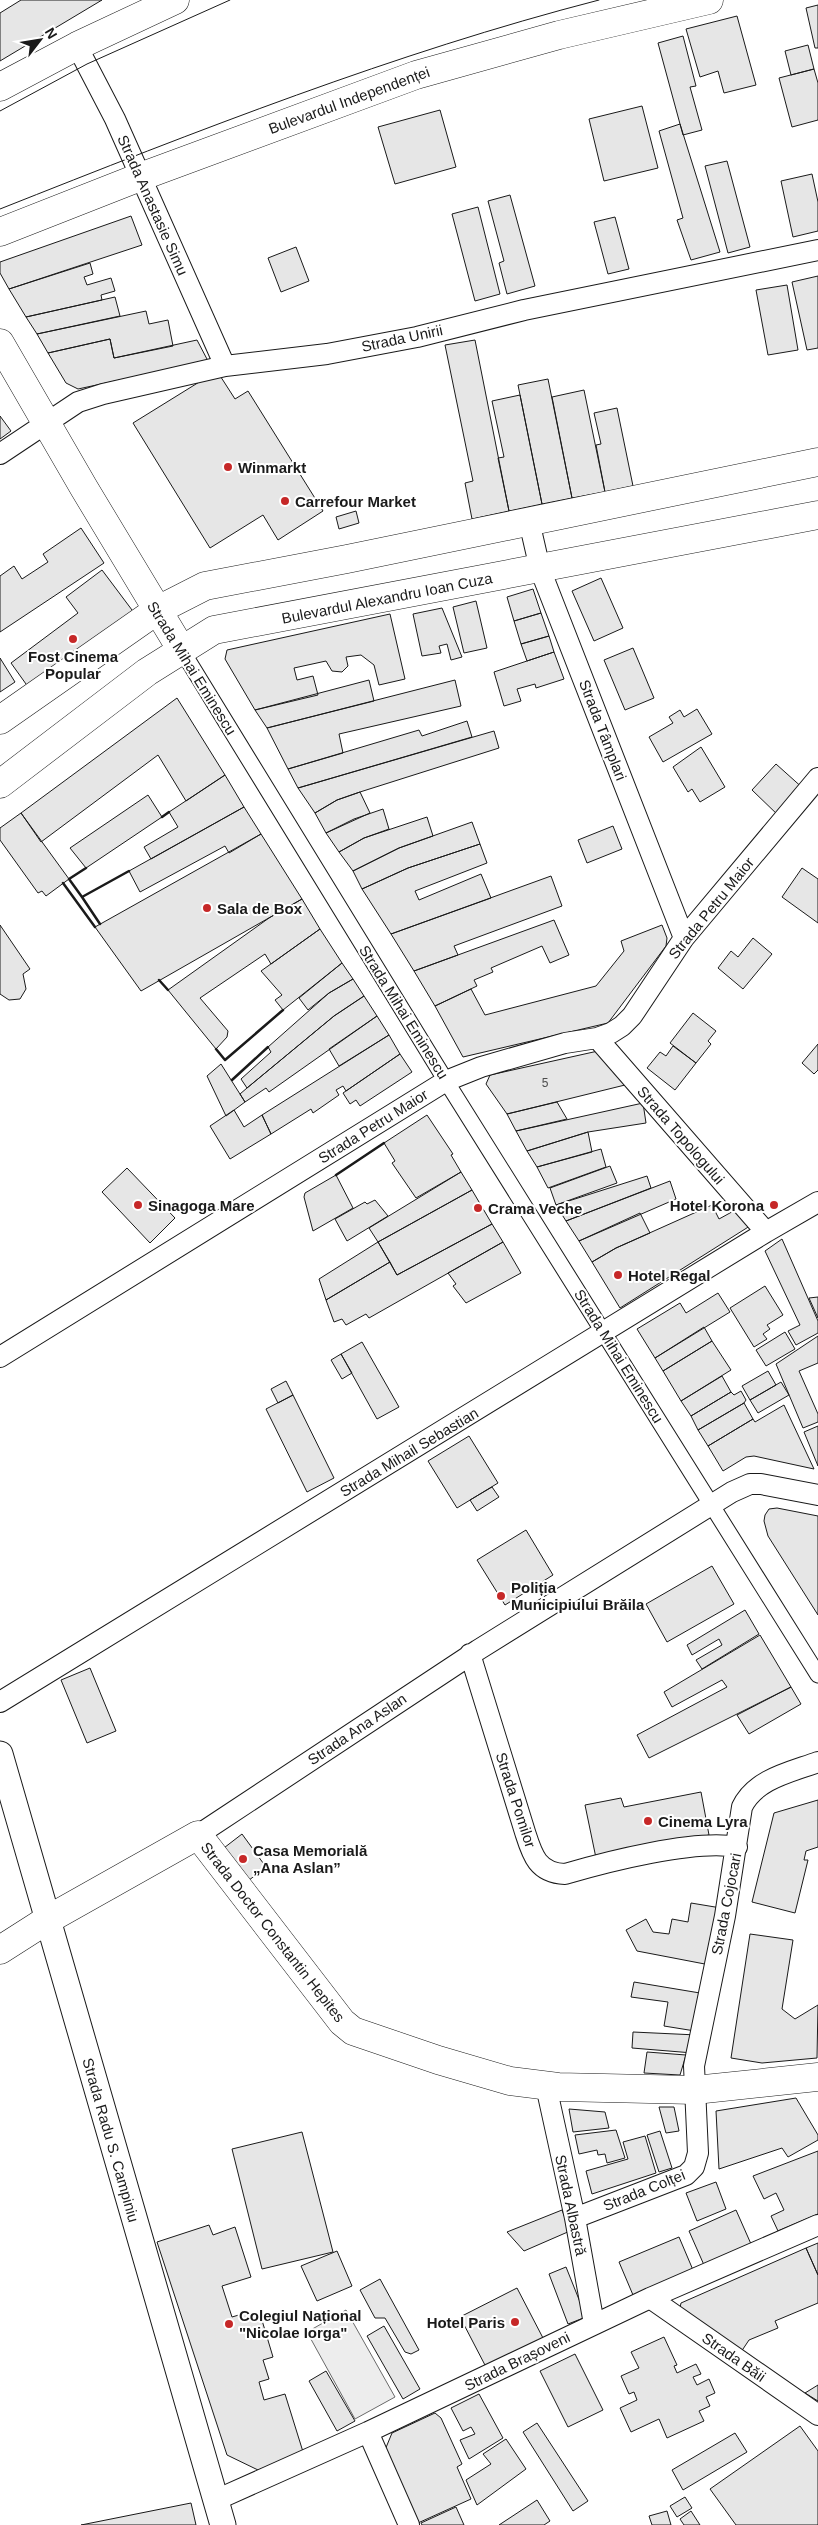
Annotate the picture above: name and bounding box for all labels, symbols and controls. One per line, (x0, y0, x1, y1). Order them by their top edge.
north arrow (15, 15, 65, 65)
text: N (42, 25, 61, 42)
street label: Bulevardul Independenței (266, 63, 432, 137)
street label: Strada Anastasie Simu (114, 132, 192, 278)
street label: Strada Unirii (360, 321, 444, 355)
place label: Winmarkt (238, 459, 306, 476)
marker: Winmarkt (222, 461, 234, 473)
place label: Carrefour Market (295, 493, 416, 510)
marker: Carrefour Market (279, 495, 291, 507)
street label: Bulevardul Alexandru Ioan Cuza (280, 569, 494, 627)
street label: Strada Mihai Eminescu (144, 598, 240, 738)
marker: Fost Cinema Popular (67, 633, 79, 645)
place label: Fost Cinema Popular (28, 648, 119, 682)
street label: Strada Tâmplari (576, 677, 630, 783)
street label: Strada Petru Maior (665, 854, 757, 962)
place label: Sala de Box (217, 900, 303, 917)
marker: Sala de Box (201, 902, 213, 914)
street label: Strada Mihai Eminescu (356, 942, 452, 1082)
house number: 5 (542, 1076, 549, 1090)
street label: Strada Topologului (634, 1083, 728, 1187)
street label: Strada Petru Maior (315, 1085, 431, 1167)
place label: Sinagoga Mare (148, 1197, 255, 1214)
place label: Hotel Korona (670, 1197, 765, 1214)
marker: Sinagoga Mare (132, 1199, 144, 1211)
marker: Hotel Korona (768, 1199, 780, 1211)
place label: Crama Veche (488, 1200, 582, 1217)
marker: Crama Veche (472, 1202, 484, 1214)
place label: Hotel Regal (628, 1267, 711, 1284)
marker: Hotel Regal (612, 1269, 624, 1281)
street label: Strada Mihai Eminescu (571, 1286, 667, 1426)
street label: Strada Mihail Sebastian (337, 1404, 481, 1500)
place label: Poliția Municipiului Brăila (511, 1579, 645, 1613)
marker: Poliția Municipiului Brăila (495, 1590, 507, 1602)
street label: Strada Ana Aslan (305, 1690, 409, 1768)
street label: Strada Pomilor (493, 1750, 539, 1850)
place label: Cinema Lyra (658, 1813, 748, 1830)
marker: Cinema Lyra (642, 1815, 654, 1827)
street label: Strada Doctor Constantin Hepites (198, 1839, 348, 2025)
place label: Casa Memorială „Ana Aslan” (253, 1842, 368, 1876)
street label: Strada Cojocari (708, 1852, 744, 1956)
marker: Casa Memorială „Ana Aslan” (237, 1853, 249, 1865)
street label: Strada Radu S. Campiniu (79, 2056, 143, 2224)
street label: Strada Albastră (552, 2153, 590, 2258)
street label: Strada Colței (601, 2166, 687, 2214)
place label: Colegiul Național "Nicolae Iorga" (239, 2307, 362, 2341)
place label: Hotel Paris (427, 2314, 505, 2331)
marker: Hotel Paris (509, 2316, 521, 2328)
marker: Colegiul Național "Nicolae Iorga" (223, 2318, 235, 2330)
street label: Strada Brașoveni (462, 2328, 572, 2394)
street label: Strada Băii (699, 2329, 769, 2385)

